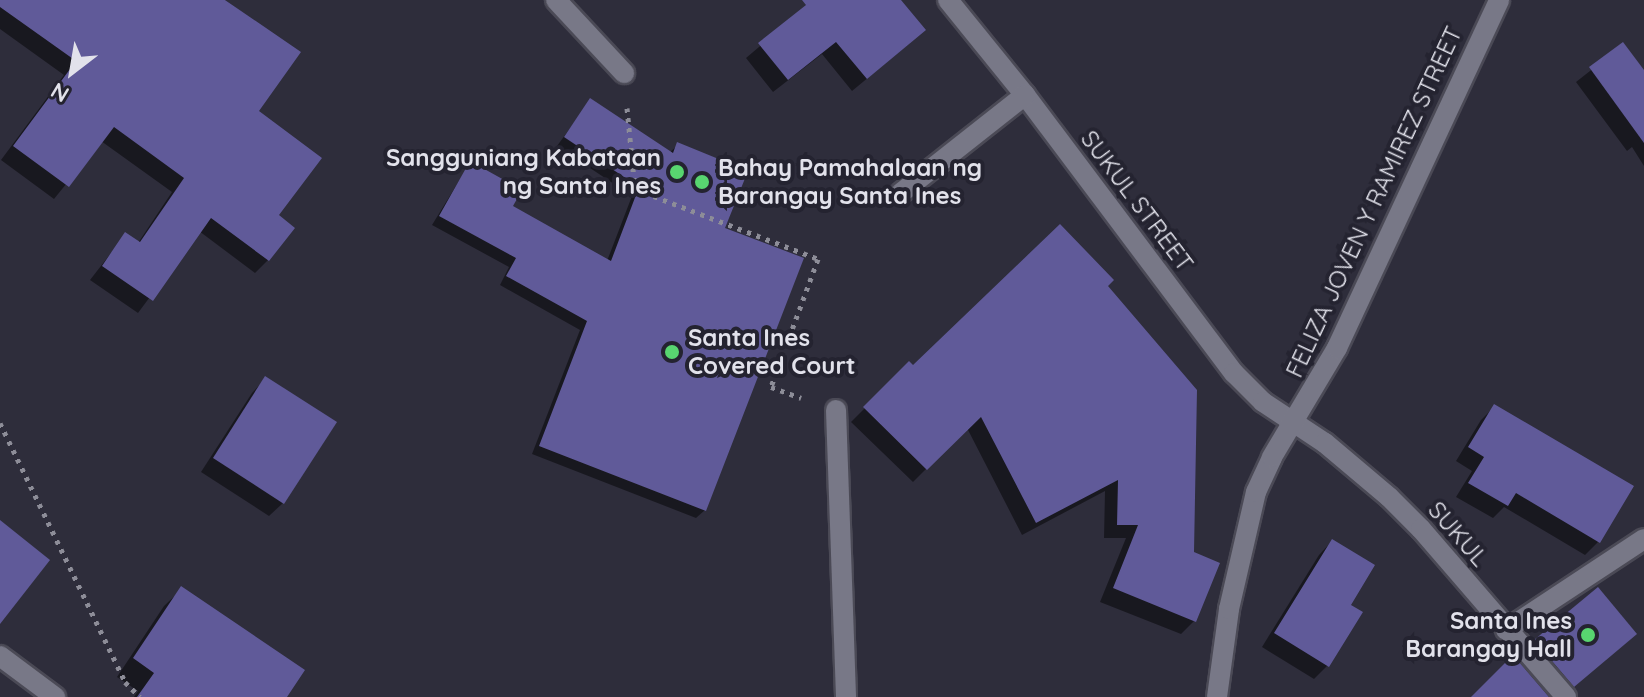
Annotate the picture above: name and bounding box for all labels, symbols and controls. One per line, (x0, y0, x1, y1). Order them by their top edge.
street label: FELIZA JOVEN Y RAMIREZ STREET (1280, 22, 1468, 382)
north arrow (32, 32, 112, 112)
text: N (46, 76, 74, 109)
street label: SUKUL STREET (1075, 125, 1199, 277)
place label: Sangguniang Kabataan ng Santa Ines (386, 144, 661, 200)
place label: Bahay Pamahalaan ng Barangay Santa Ines (718, 154, 982, 210)
marker: Sangguniang Kabataan ng Santa Ines (668, 163, 686, 181)
marker: Bahay Pamahalaan ng Barangay Santa Ines (693, 173, 711, 191)
place label: Santa Ines Covered Court (688, 324, 856, 380)
marker: Santa Ines Covered Court (663, 343, 681, 361)
street label: SUKUL (1422, 496, 1494, 572)
place label: Santa Ines Barangay Hall (1405, 607, 1572, 663)
marker: Santa Ines Barangay Hall (1579, 626, 1597, 644)

